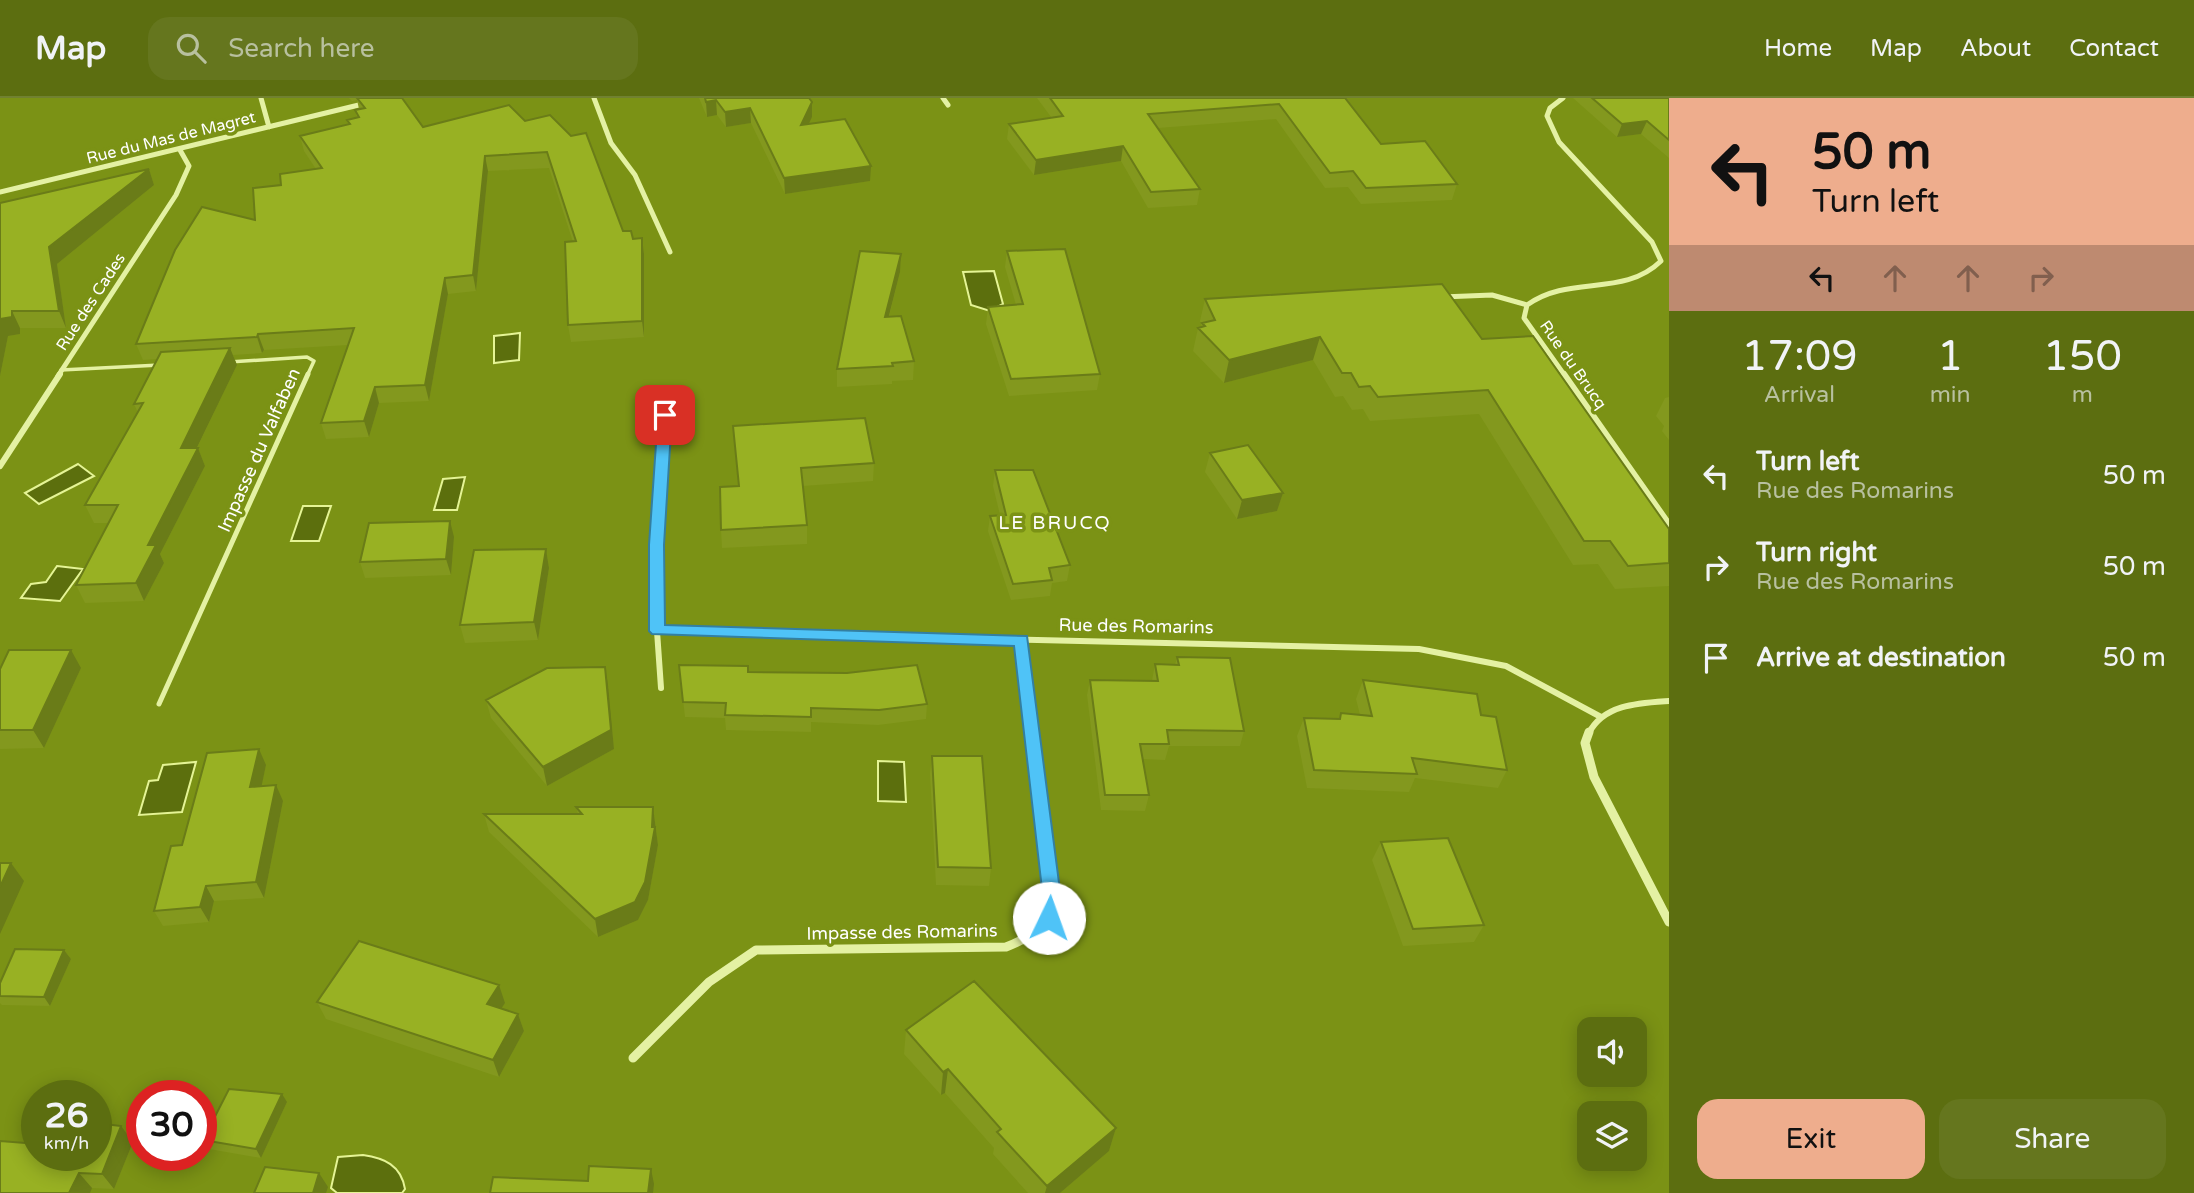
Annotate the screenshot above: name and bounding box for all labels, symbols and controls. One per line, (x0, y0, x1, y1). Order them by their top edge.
search box (148, 17, 638, 80)
text: Map (35, 29, 106, 68)
icon: search (172, 29, 210, 67)
text: Search here (228, 33, 374, 64)
text: Home (1764, 34, 1832, 63)
text: Map (1870, 34, 1922, 63)
text: About (1960, 34, 2031, 63)
text: Contact (2069, 34, 2159, 63)
street label: Rue du Mas de Magret (84, 107, 258, 169)
text: 50 m (1812, 123, 1931, 182)
icon: left (1697, 126, 1788, 217)
text: Turn left (1812, 183, 1939, 221)
street label: Rue des Cades (52, 249, 130, 355)
icon: left (1803, 259, 1841, 297)
icon: ahead (1876, 259, 1914, 297)
icon: ahead (1949, 259, 1987, 297)
icon: right (2022, 259, 2060, 297)
street label: Rue du Brucq (1535, 317, 1611, 413)
text: 17:09 (1741, 331, 1858, 382)
text: 1 (1937, 331, 1963, 382)
text: 150 (2043, 331, 2122, 382)
street label: Impasse du Valfaben (213, 364, 305, 536)
text: Arrival (1764, 381, 1835, 409)
text: min (1930, 381, 1971, 409)
text: m (2072, 381, 2093, 409)
pin (635, 385, 695, 445)
icon: arrive (646, 396, 684, 434)
text: Turn left (1756, 446, 1859, 477)
icon: left (1697, 457, 1735, 495)
text: 50 m (2103, 460, 2166, 491)
text: Rue des Romarins (1756, 477, 1954, 505)
district label: LE BRUCQ (998, 512, 1112, 534)
text: Turn right (1756, 537, 1877, 568)
icon: right (1697, 548, 1735, 586)
text: 50 m (2103, 551, 2166, 582)
text: Rue des Romarins (1756, 568, 1954, 596)
street label: Rue des Romarins (1058, 614, 1214, 638)
icon: arrive (1697, 639, 1735, 677)
text: Arrive at destination (1756, 642, 2006, 673)
text: 50 m (2103, 642, 2166, 673)
position arrow (1012, 881, 1086, 955)
street label: Impasse des Romarins (806, 919, 998, 945)
map controls (1577, 1017, 1647, 1171)
button: sound (1577, 1017, 1647, 1087)
speed limit sign: 30 (126, 1080, 217, 1171)
text: 26 (45, 1095, 88, 1137)
button: Exit (1697, 1099, 1925, 1179)
button: Share (1939, 1099, 2166, 1179)
button: layers (1577, 1101, 1647, 1171)
text: km/h (44, 1132, 89, 1154)

